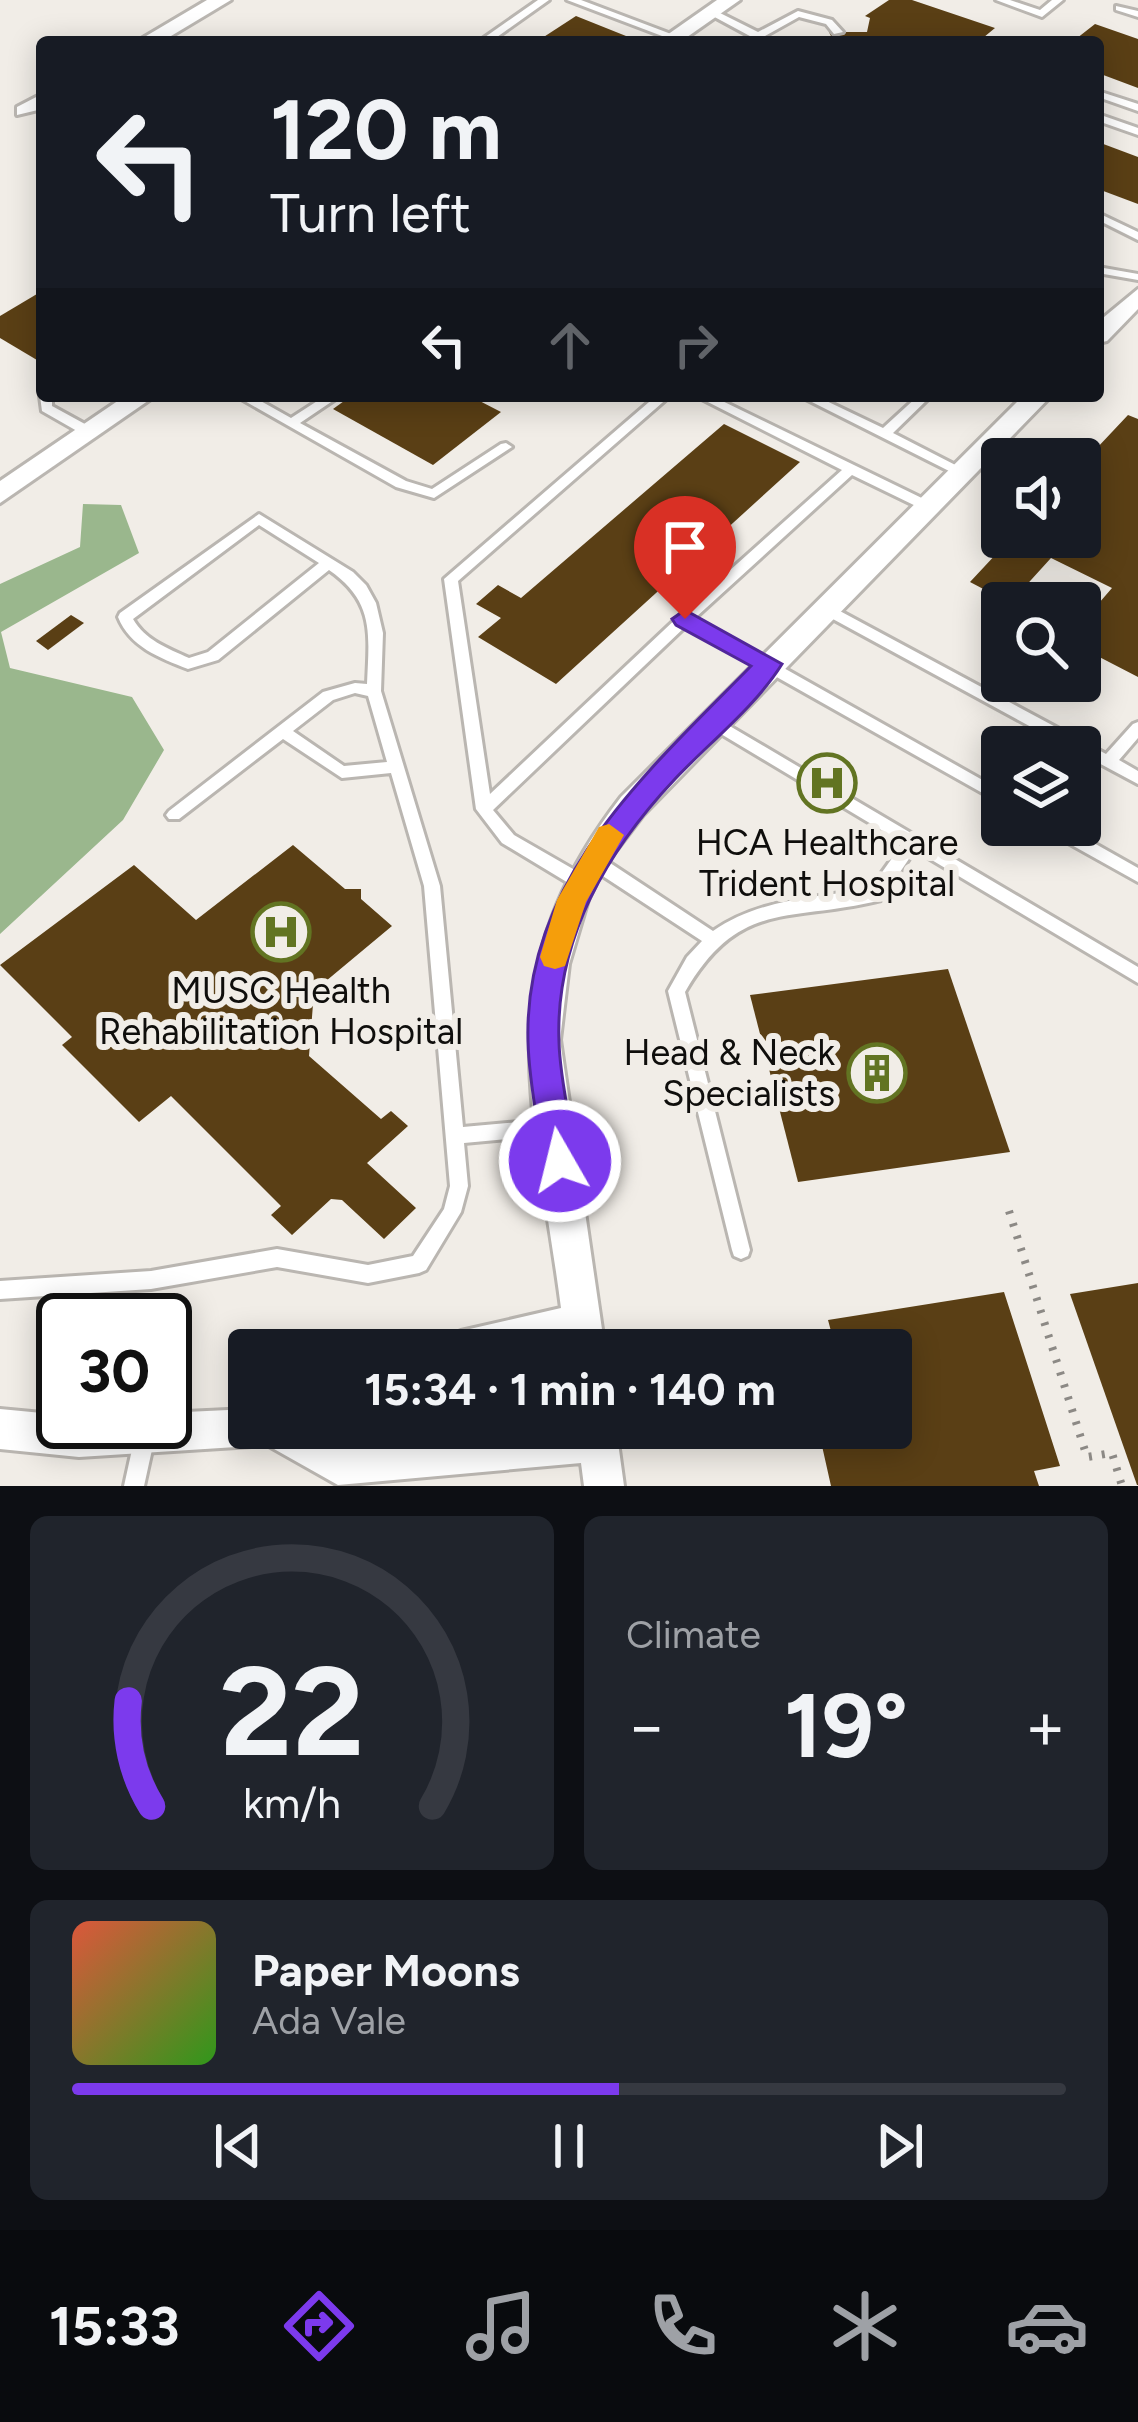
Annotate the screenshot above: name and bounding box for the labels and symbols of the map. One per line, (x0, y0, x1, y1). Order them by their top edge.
pin (634, 496, 736, 619)
hospital icon: HCA Healthcare Trident Hospital (796, 752, 858, 814)
place label: HCA Healthcare Trident Hospital (696, 821, 958, 905)
hospital icon: MUSC Health Rehabilitation Hospital (250, 901, 312, 963)
place label: MUSC Health Rehabilitation Hospital (99, 969, 463, 1053)
place label: Head & Neck Specialists (623, 1031, 836, 1115)
building icon: Head & Neck Specialists (846, 1042, 908, 1104)
position arrow (497, 1098, 623, 1224)
speed limit sign: 30 (36, 1293, 192, 1449)

